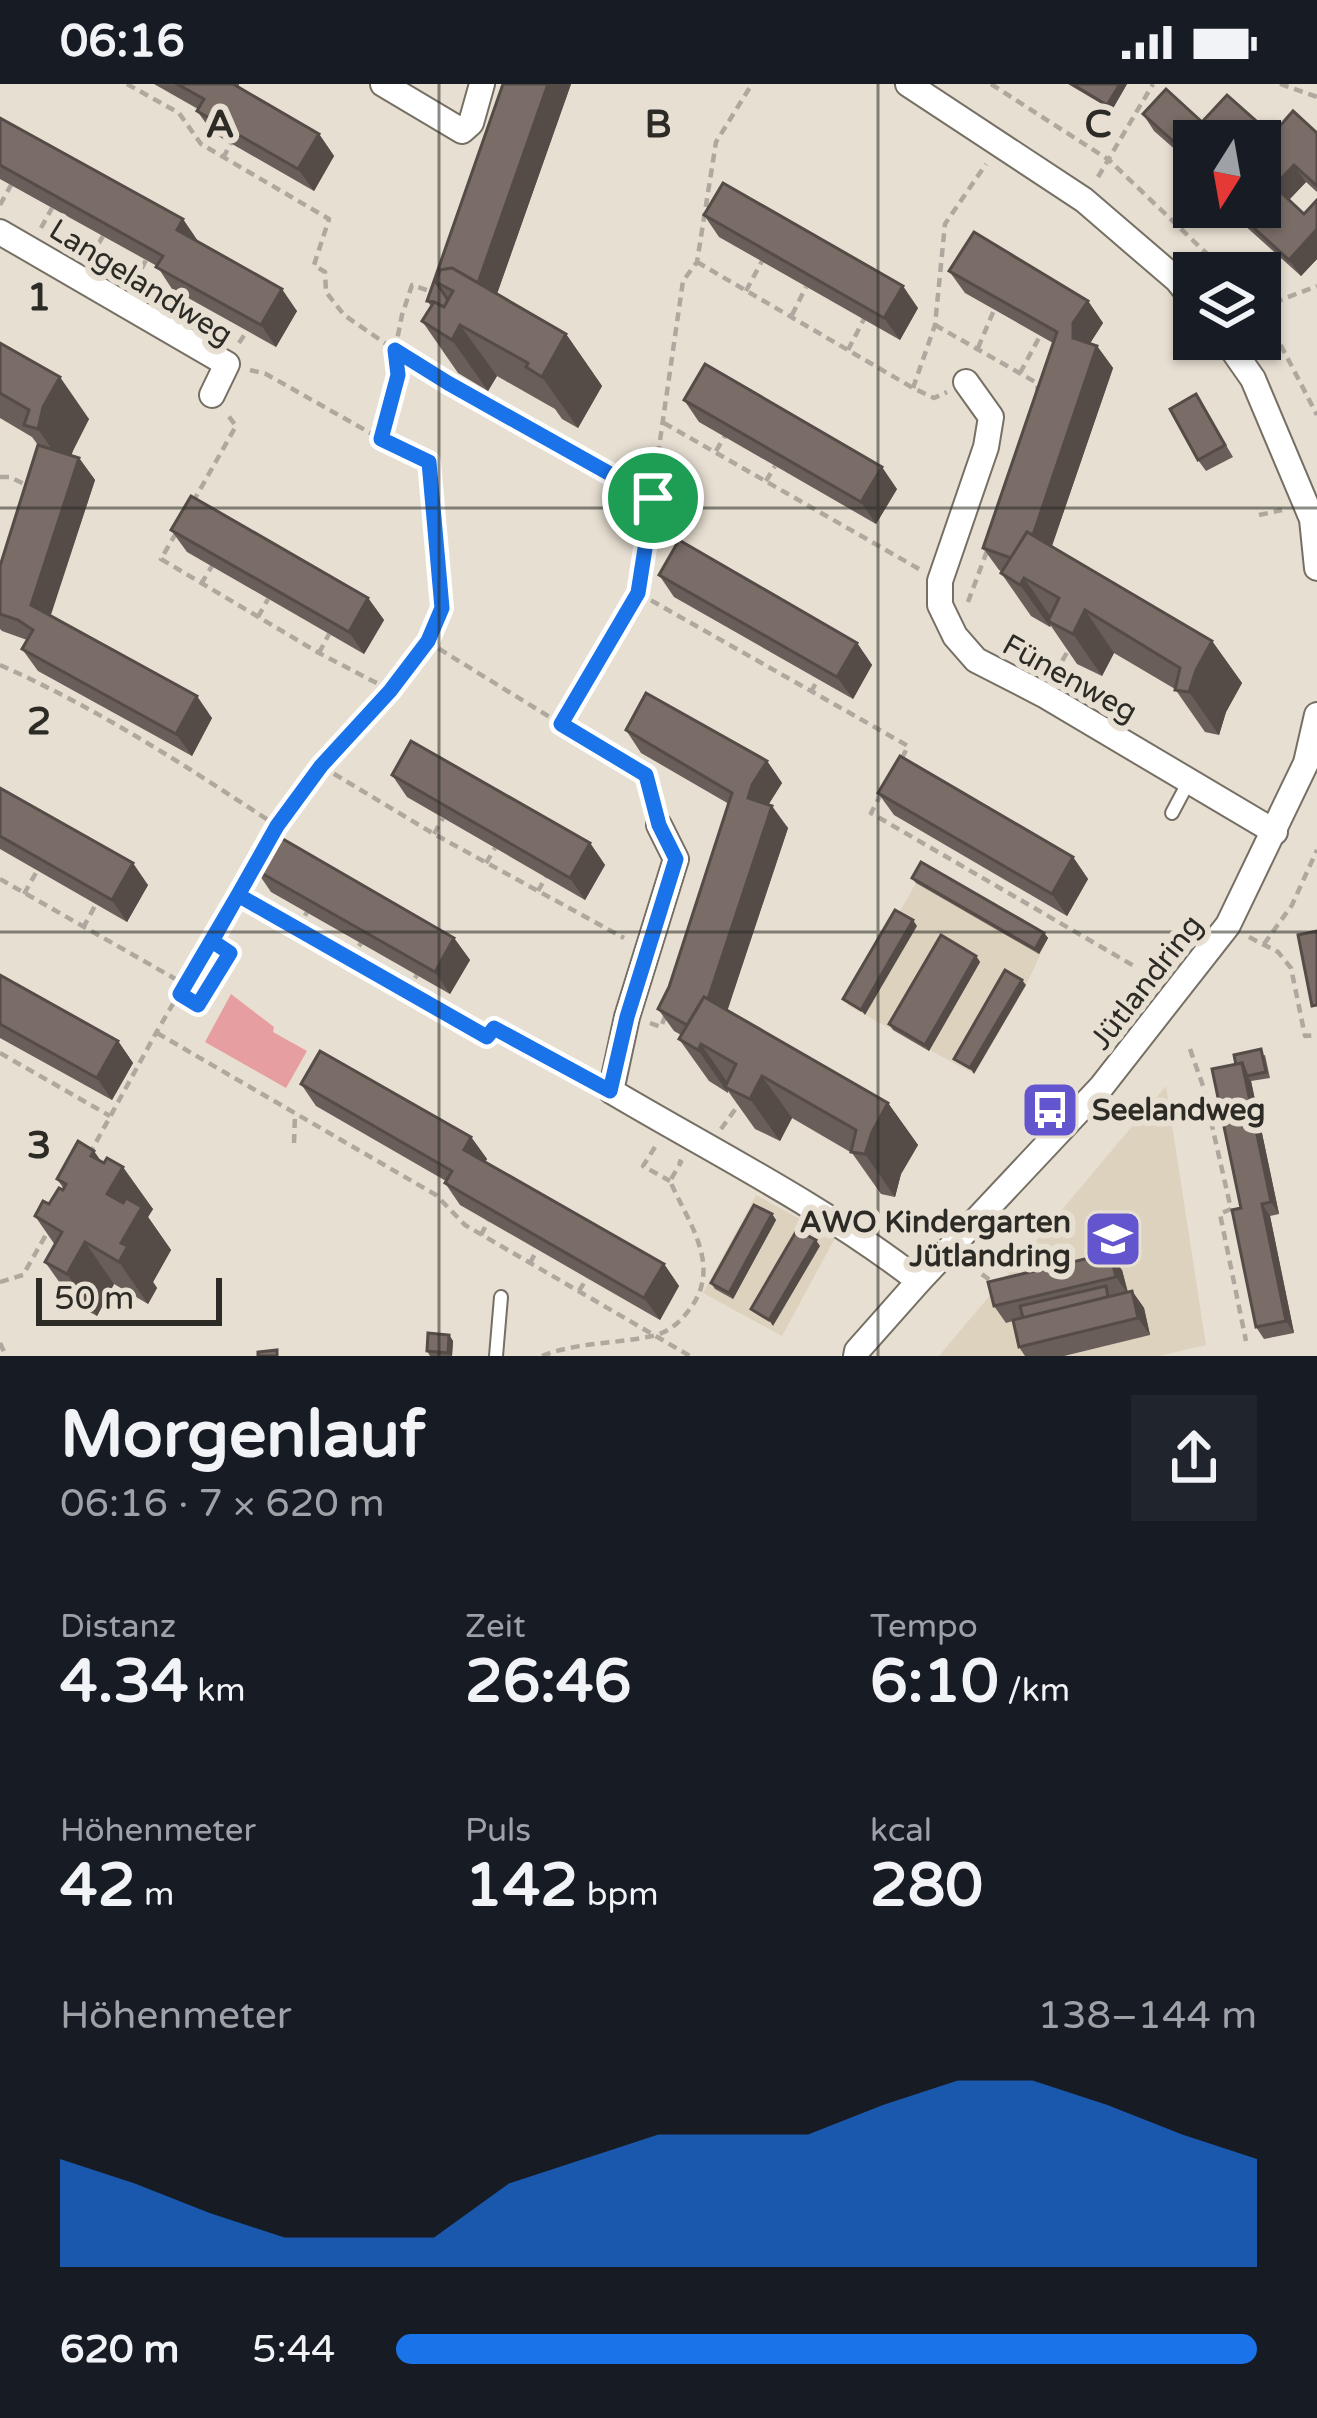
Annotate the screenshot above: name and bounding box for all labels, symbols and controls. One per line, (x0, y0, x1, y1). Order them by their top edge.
text: 06:16 (60, 15, 185, 69)
text: A (205, 101, 235, 148)
text: B (644, 101, 672, 148)
text: C (1084, 101, 1112, 148)
north arrow (1173, 120, 1281, 228)
map controls (1173, 120, 1281, 360)
street label: Langelandweg (42, 211, 239, 354)
button: layers (1173, 252, 1281, 360)
text: 1 (27, 274, 51, 321)
pin (602, 447, 704, 549)
icon: arrive (620, 465, 686, 531)
street label: Fünenweg (996, 626, 1144, 731)
text: 2 (27, 698, 51, 745)
street label: Jütlandring (1082, 907, 1211, 1057)
bus stop icon: Seelandweg (1019, 1079, 1081, 1141)
place label: Seelandweg (1092, 1092, 1265, 1129)
text: 3 (27, 1122, 51, 1169)
place label: AWO Kindergarten Jütlandring (800, 1204, 1071, 1275)
school or university icon: AWO Kindergarten Jütlandring (1082, 1208, 1144, 1270)
scale bar (36, 1272, 222, 1325)
text: 50 m (54, 1279, 134, 1318)
text: Morgenlauf (60, 1395, 425, 1475)
button: share (1131, 1395, 1257, 1521)
text: 06:16 · 7 × 620 m (60, 1480, 385, 1527)
text: Distanz (60, 1607, 176, 1646)
text: Zeit (465, 1607, 526, 1646)
text: Tempo (870, 1607, 978, 1646)
text: 4.34 (60, 1646, 189, 1718)
text: 26:46 (465, 1646, 631, 1718)
text: 6:10 (870, 1646, 999, 1718)
text: km (189, 1671, 246, 1710)
text: /km (999, 1671, 1070, 1710)
text: Höhenmeter (60, 1811, 256, 1850)
text: Puls (465, 1811, 531, 1850)
text: kcal (870, 1811, 932, 1850)
text: 42 (60, 1850, 135, 1922)
text: 142 (465, 1850, 578, 1922)
text: 280 (870, 1850, 983, 1922)
text: m (135, 1875, 174, 1914)
text: bpm (578, 1875, 659, 1914)
text: Höhenmeter (60, 1992, 292, 2039)
text: 138–144 m (1037, 1992, 1257, 2039)
text: 620 m (60, 2326, 179, 2373)
text: 5:44 (252, 2326, 336, 2373)

